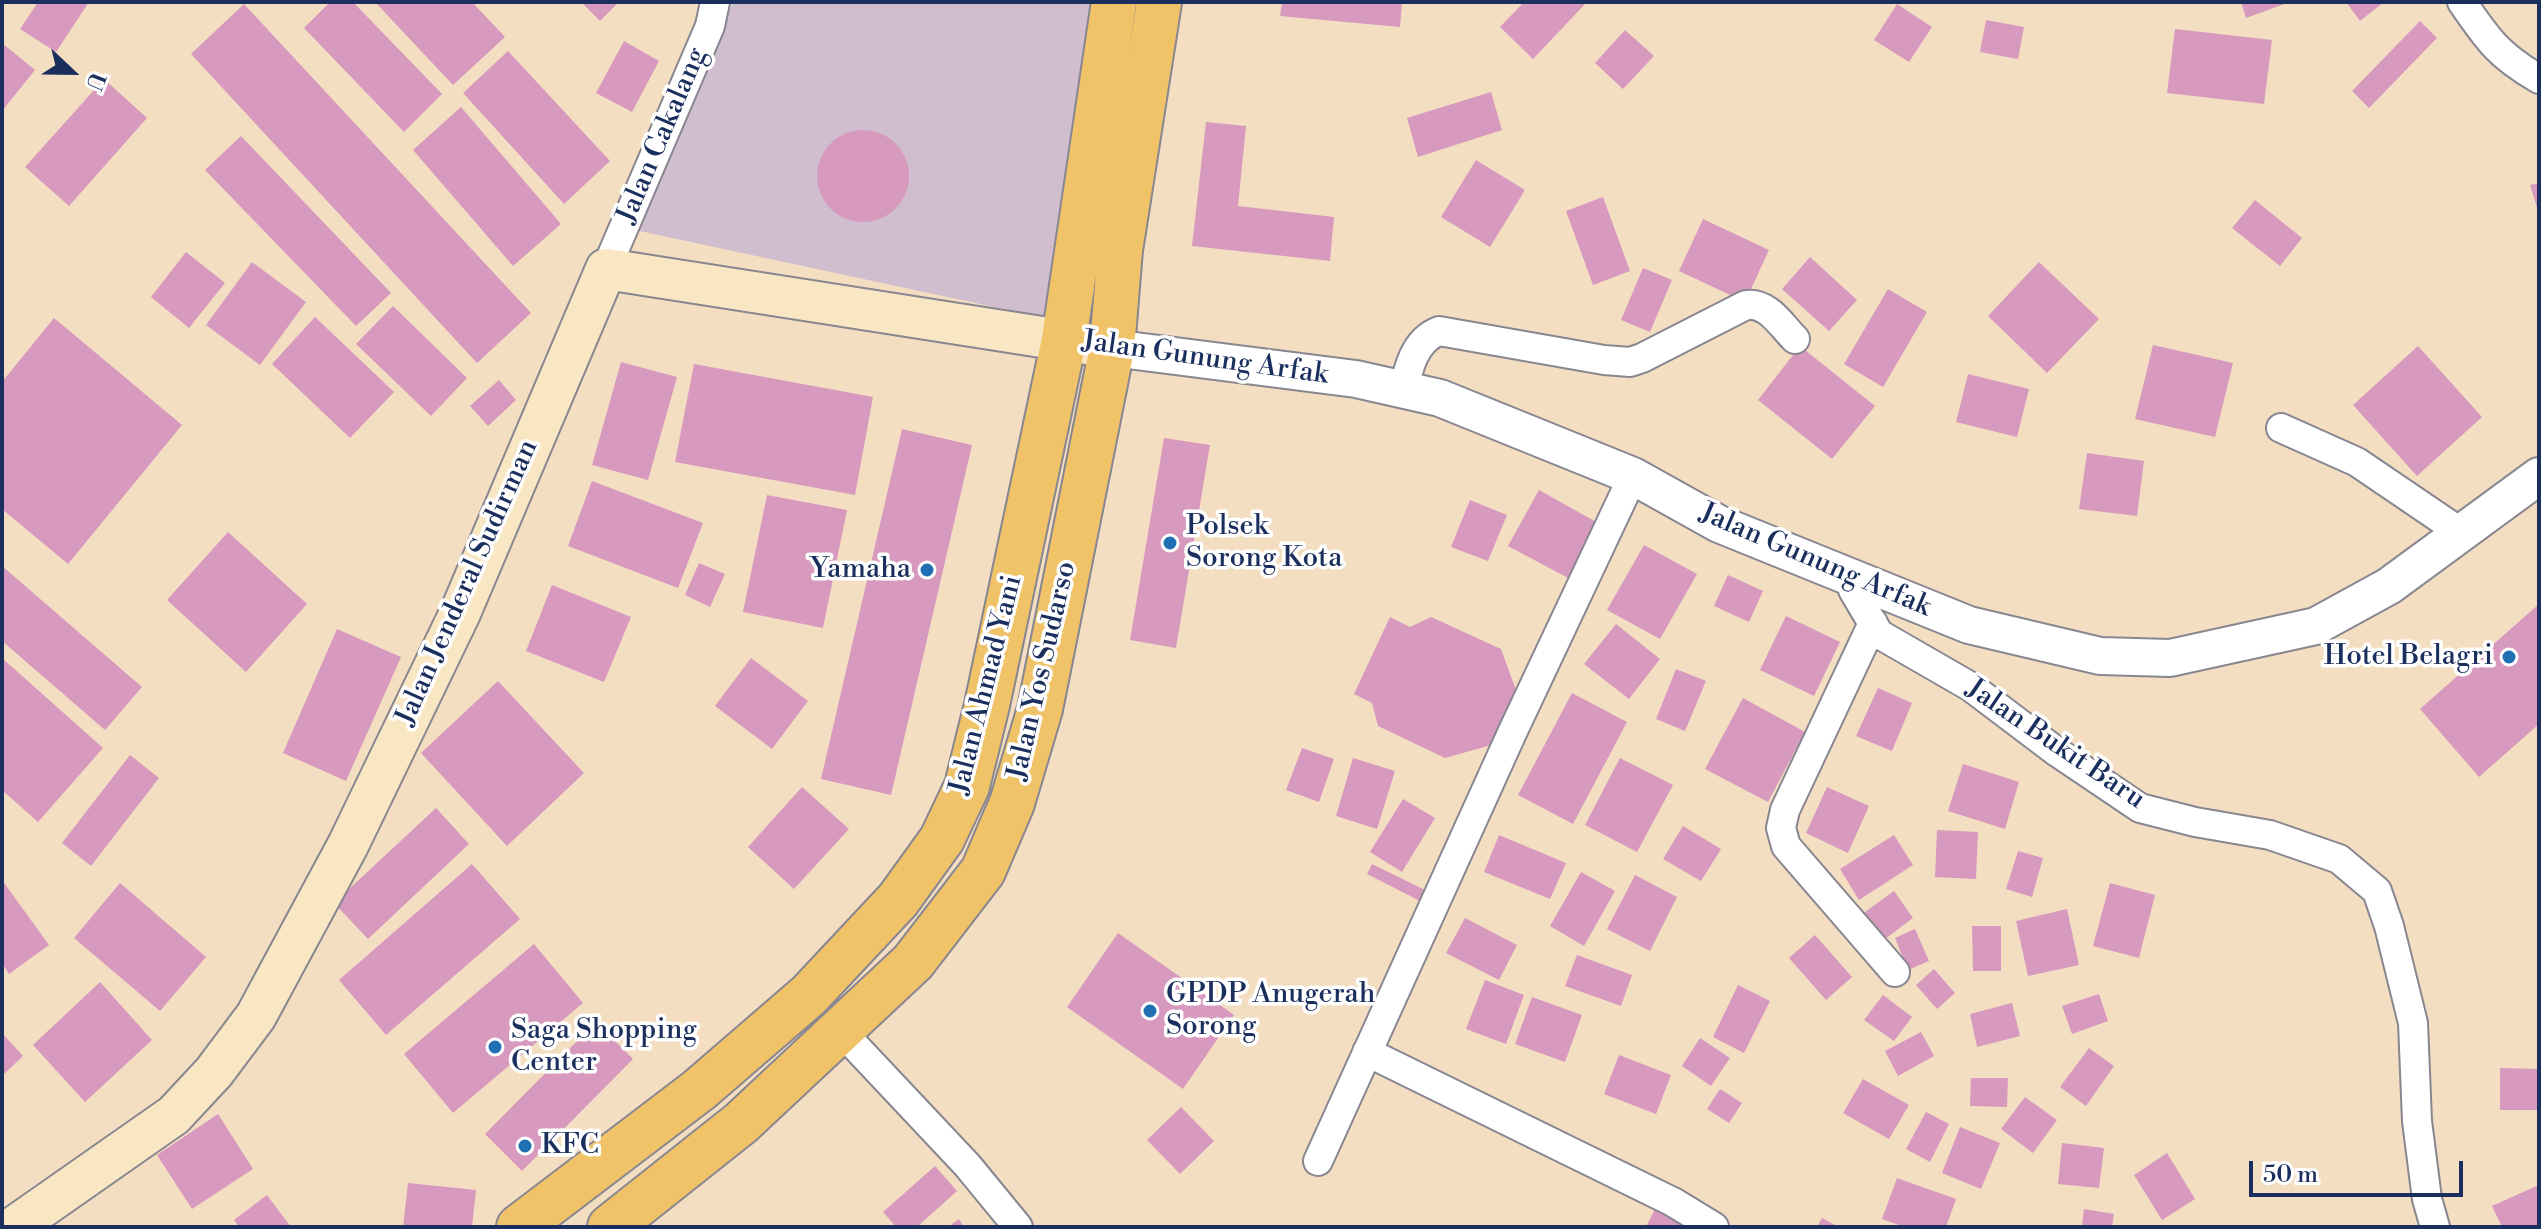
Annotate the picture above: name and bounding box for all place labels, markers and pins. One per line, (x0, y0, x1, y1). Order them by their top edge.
place label: Polsek Sorong Kota (1186, 510, 1342, 576)
marker: Polsek Sorong Kota (1161, 534, 1179, 552)
place label: Yamaha (810, 553, 911, 587)
marker: Yamaha (918, 561, 936, 579)
place label: Hotel Belagri (2324, 640, 2493, 674)
marker: Hotel Belagri (2500, 648, 2518, 666)
place label: GPDP Anugerah Sorong (1166, 978, 1375, 1044)
marker: GPDP Anugerah Sorong (1141, 1002, 1159, 1020)
place label: Saga Shopping Center (511, 1014, 697, 1080)
marker: Saga Shopping Center (486, 1038, 504, 1056)
place label: KFC (541, 1129, 599, 1163)
marker: KFC (516, 1137, 534, 1155)

